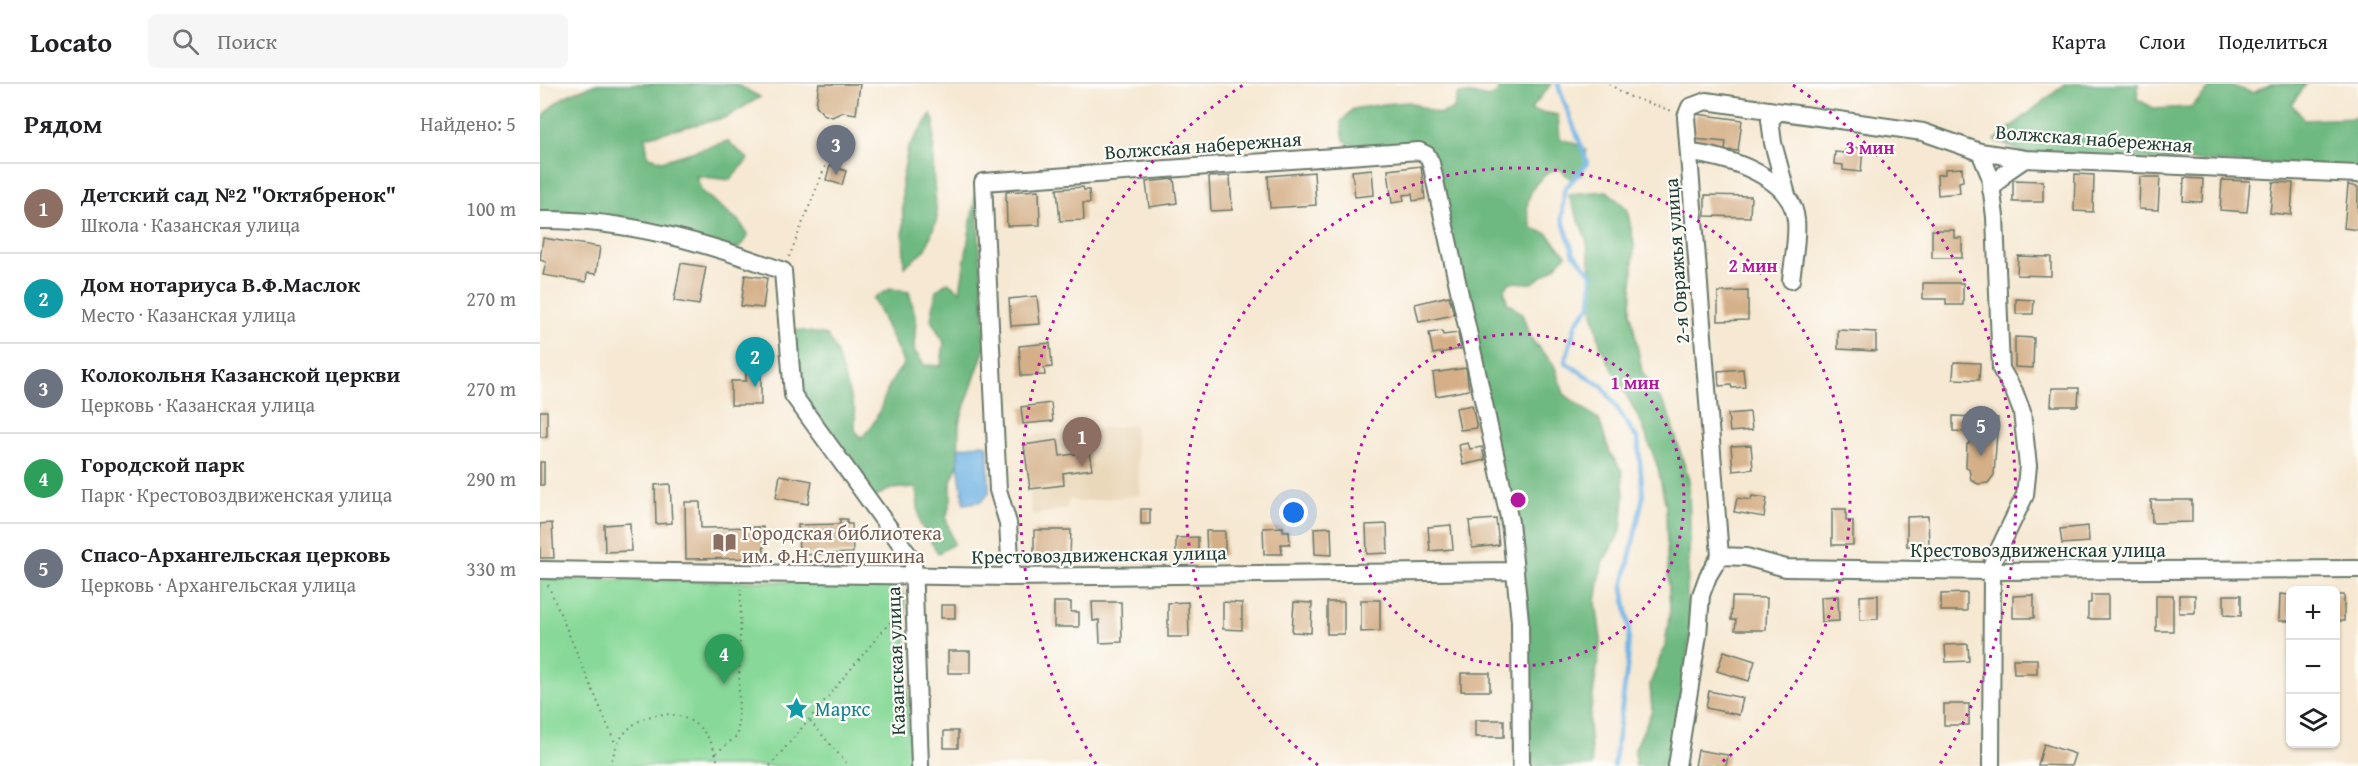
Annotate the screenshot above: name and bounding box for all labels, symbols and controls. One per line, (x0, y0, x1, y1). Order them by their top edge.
search box (148, 14, 568, 68)
text: Locato (30, 21, 112, 62)
icon: search (169, 25, 202, 58)
text: Поиск (217, 25, 277, 57)
text: Карта (2052, 26, 2106, 57)
text: Слои (2139, 26, 2185, 57)
text: Поделиться (2218, 26, 2328, 57)
text: Рядом (24, 104, 102, 143)
text: Найдено: 5 (420, 109, 516, 138)
street label: Волжская набережная (1995, 117, 2193, 159)
street label: Волжская набережная (1104, 124, 1302, 166)
pin: 3 (816, 126, 856, 175)
text: 3 мин (1845, 134, 1895, 161)
street label: 2-я Овражья улица (1656, 177, 1696, 345)
text: Детский сад №2 "Октябренок" (81, 178, 396, 210)
text: 1 (38, 194, 49, 223)
text: 100 m (466, 194, 516, 223)
text: Школа · Казанская улица (81, 210, 300, 239)
text: 2 мин (1728, 252, 1778, 279)
text: Дом нотариуса В.Ф.Маслок (81, 268, 360, 300)
text: 2 (38, 284, 49, 313)
text: 270 m (466, 284, 516, 313)
text: Место · Казанская улица (81, 300, 296, 329)
pin: 2 (736, 338, 774, 387)
text: Колокольня Казанской церкви (81, 358, 400, 390)
text: 1 мин (1610, 369, 1660, 396)
text: 3 (38, 374, 49, 403)
text: 270 m (466, 374, 516, 403)
text: Церковь · Казанская улица (81, 390, 315, 419)
pin: 5 (1962, 406, 2000, 456)
pin: 1 (1062, 418, 1102, 467)
text: Городской парк (81, 448, 244, 480)
text: 4 (38, 464, 49, 493)
text: 290 m (466, 464, 516, 493)
text: Парк · Крестовоздвиженская улица (81, 480, 392, 509)
centre of rings (1508, 490, 1528, 510)
your location (1279, 498, 1308, 527)
place label: Городская библиотека им. Ф.Н.Слепушкина (742, 518, 942, 570)
library icon: Городская библиотека им. Ф.Н.Слепушкина (711, 530, 737, 556)
street label: Крестовоздвиженская улица (1910, 535, 2166, 564)
street label: Крестовоздвиженская улица (971, 537, 1227, 571)
text: Спасо-Архангельская церковь (81, 538, 391, 570)
text: 5 (38, 554, 49, 583)
text: 330 m (466, 554, 516, 583)
text: Церковь · Архангельская улица (81, 570, 356, 599)
street label: Казанская улица (878, 586, 912, 736)
map controls (2286, 586, 2340, 748)
button: + (2286, 586, 2340, 640)
pin: 4 (704, 634, 744, 684)
button: − (2286, 640, 2340, 694)
place label: Маркс (815, 694, 870, 723)
button: layers (2286, 694, 2340, 748)
place icon: Маркс (784, 695, 810, 721)

